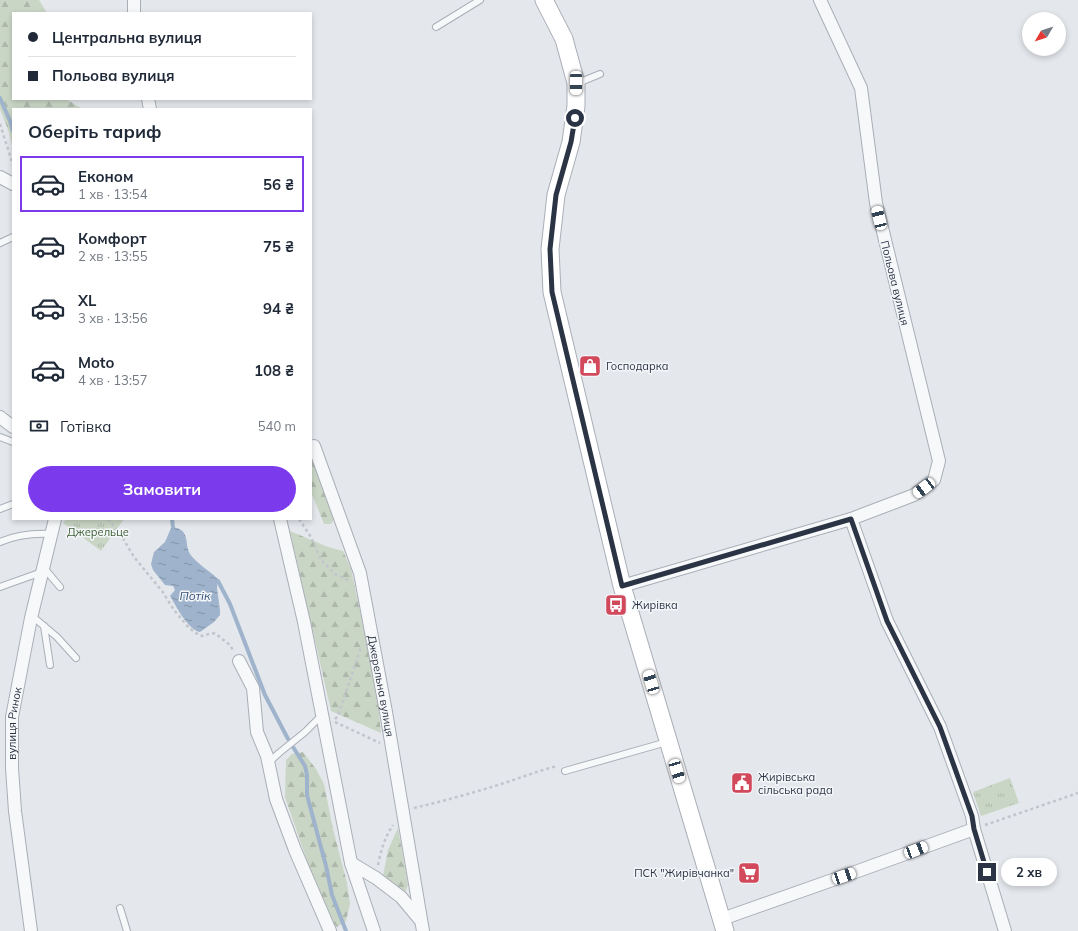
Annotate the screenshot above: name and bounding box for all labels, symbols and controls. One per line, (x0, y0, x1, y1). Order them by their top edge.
north arrow (1022, 12, 1066, 56)
map controls (1022, 12, 1066, 56)
text: Центральна вулиця (52, 28, 202, 47)
text: Польова вулиця (52, 66, 175, 85)
car (570, 71, 582, 95)
route start (566, 109, 584, 127)
text: Оберіть тариф (28, 120, 161, 143)
icon: car (30, 166, 66, 202)
text: Економ (78, 167, 133, 186)
text: 56 ₴ (263, 175, 294, 194)
text: 1 хв · 13:54 (78, 186, 147, 202)
car (870, 205, 888, 231)
icon: car (30, 228, 66, 264)
text: Комфорт (78, 229, 147, 248)
text: 75 ₴ (263, 237, 294, 256)
street label: Польова вулиця (878, 239, 912, 327)
text: 2 хв · 13:55 (78, 248, 147, 264)
icon: car (30, 290, 66, 326)
text: XL (78, 291, 96, 310)
text: 94 ₴ (263, 299, 294, 318)
text: 3 хв · 13:56 (78, 310, 147, 326)
icon: car (30, 352, 66, 388)
text: Moto (78, 353, 114, 372)
shop icon: Господарка (577, 353, 603, 379)
place label: Господарка (606, 359, 668, 373)
text: 108 ₴ (254, 361, 294, 380)
text: 4 хв · 13:57 (78, 372, 147, 388)
icon: cash (28, 415, 50, 437)
text: Готівка (60, 417, 111, 436)
text: 540 m (258, 418, 296, 434)
button: Замовити (28, 466, 296, 512)
car (911, 476, 937, 500)
park label: Джерельце (67, 525, 129, 539)
water label: Потік (179, 588, 211, 603)
bus stop icon: Жирівка (603, 592, 629, 618)
place label: Жирівка (632, 598, 678, 612)
street label: Джерельна вулиця (365, 634, 397, 738)
car (642, 669, 660, 695)
street label: вулиця Ринок (5, 686, 25, 760)
car (668, 758, 686, 784)
public building icon: Жирівська сільська рада (729, 770, 755, 796)
place label: Жирівська сільська рада (758, 770, 833, 797)
car (903, 840, 929, 860)
callout: 2 хв (1001, 858, 1057, 886)
supermarket icon: ПСК "Жирівчанка" (736, 860, 762, 886)
route end (978, 863, 996, 881)
text: 2 хв (1016, 864, 1042, 880)
place label: ПСК "Жирівчанка" (634, 866, 734, 880)
car (831, 866, 857, 886)

